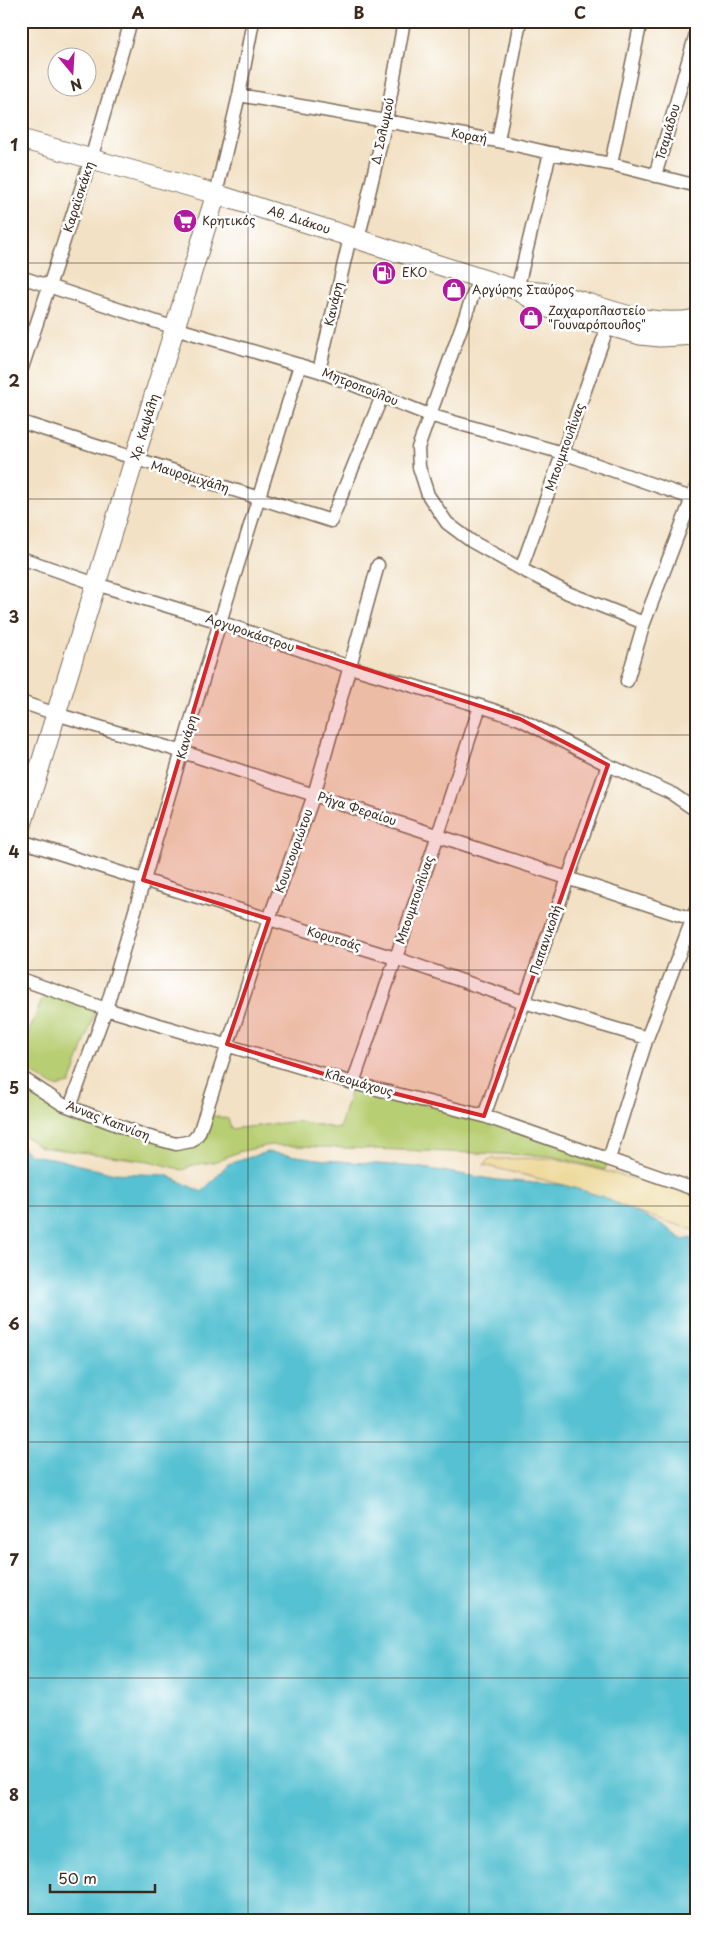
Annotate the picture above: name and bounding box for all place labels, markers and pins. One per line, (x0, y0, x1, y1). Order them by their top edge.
supermarket icon: Κρητικός (172, 208, 198, 234)
place label: Κρητικός (202, 211, 255, 229)
fuel station icon: ΕΚΟ (371, 260, 397, 286)
place label: ΕΚΟ (402, 263, 428, 281)
shop icon: Αργύρης Σταύρος (441, 277, 467, 303)
place label: Αργύρης Σταύρος (472, 280, 574, 298)
place label: Ζαχαροπλαστείο "Γουναρόπουλος" (548, 301, 646, 333)
shop icon: Ζαχαροπλαστείο "Γουναρόπουλος" (518, 305, 544, 331)

